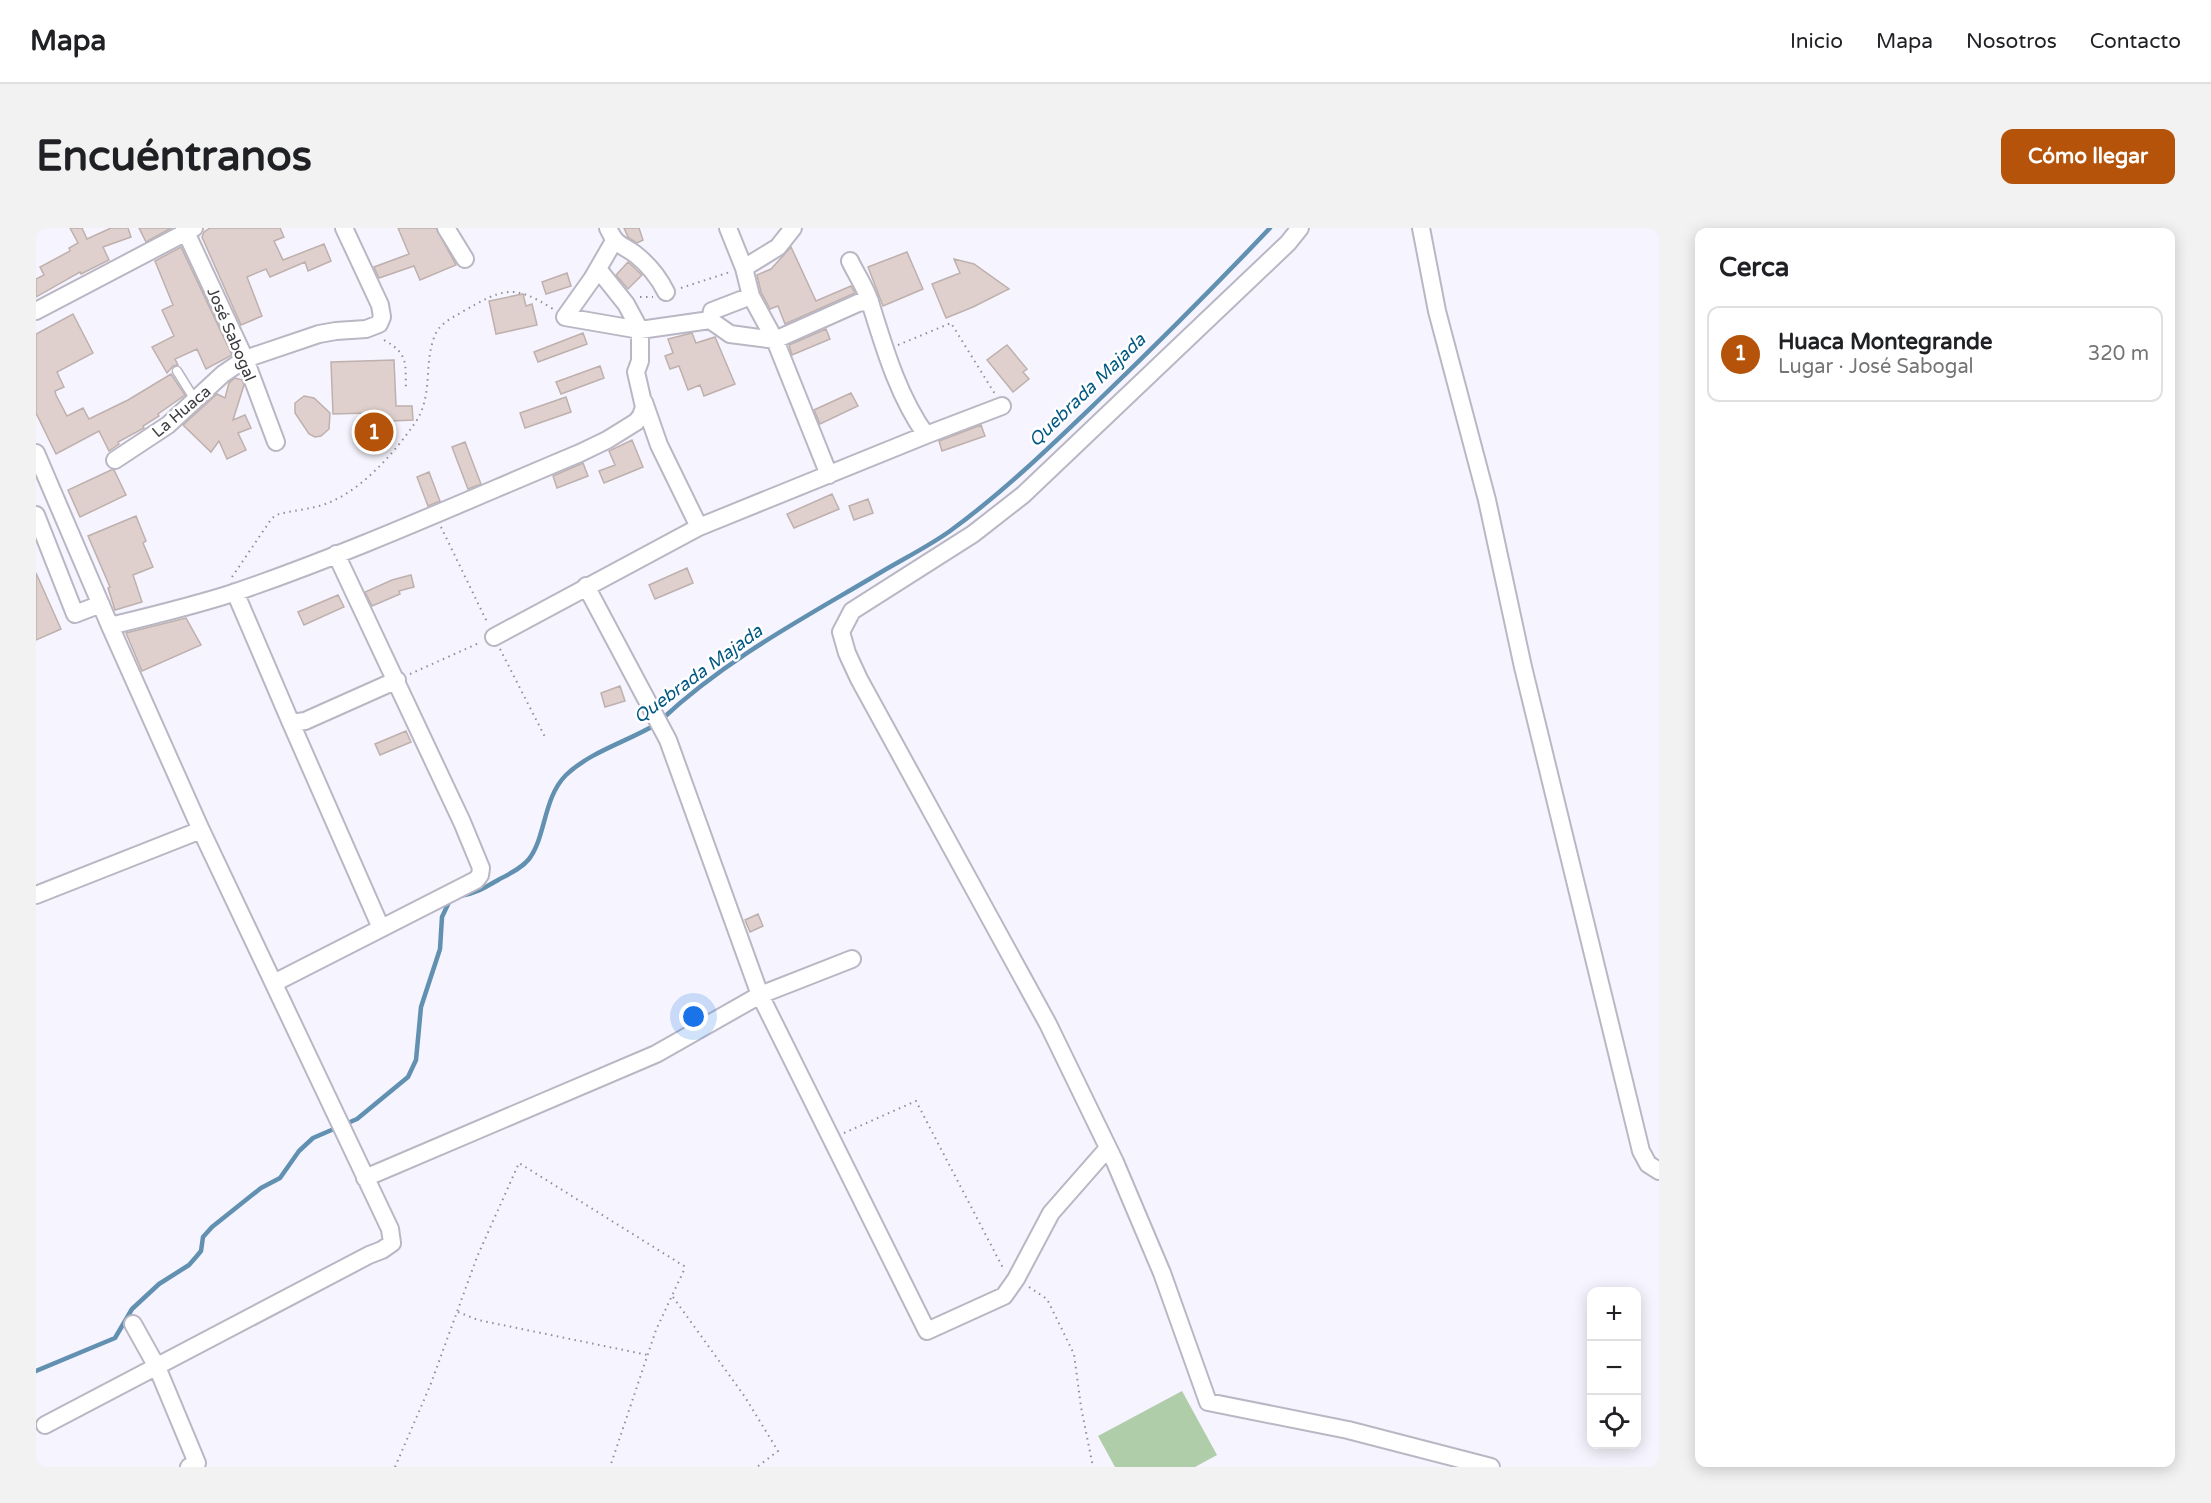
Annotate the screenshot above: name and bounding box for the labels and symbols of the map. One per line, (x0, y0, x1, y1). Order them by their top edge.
street label: José Sabogal (202, 285, 260, 384)
water label: Quebrada Majada (1024, 328, 1151, 451)
street label: La Huaca (148, 381, 215, 442)
pin: 1 (354, 410, 394, 454)
water label: Quebrada Majada (629, 619, 767, 728)
your location (679, 1002, 708, 1031)

